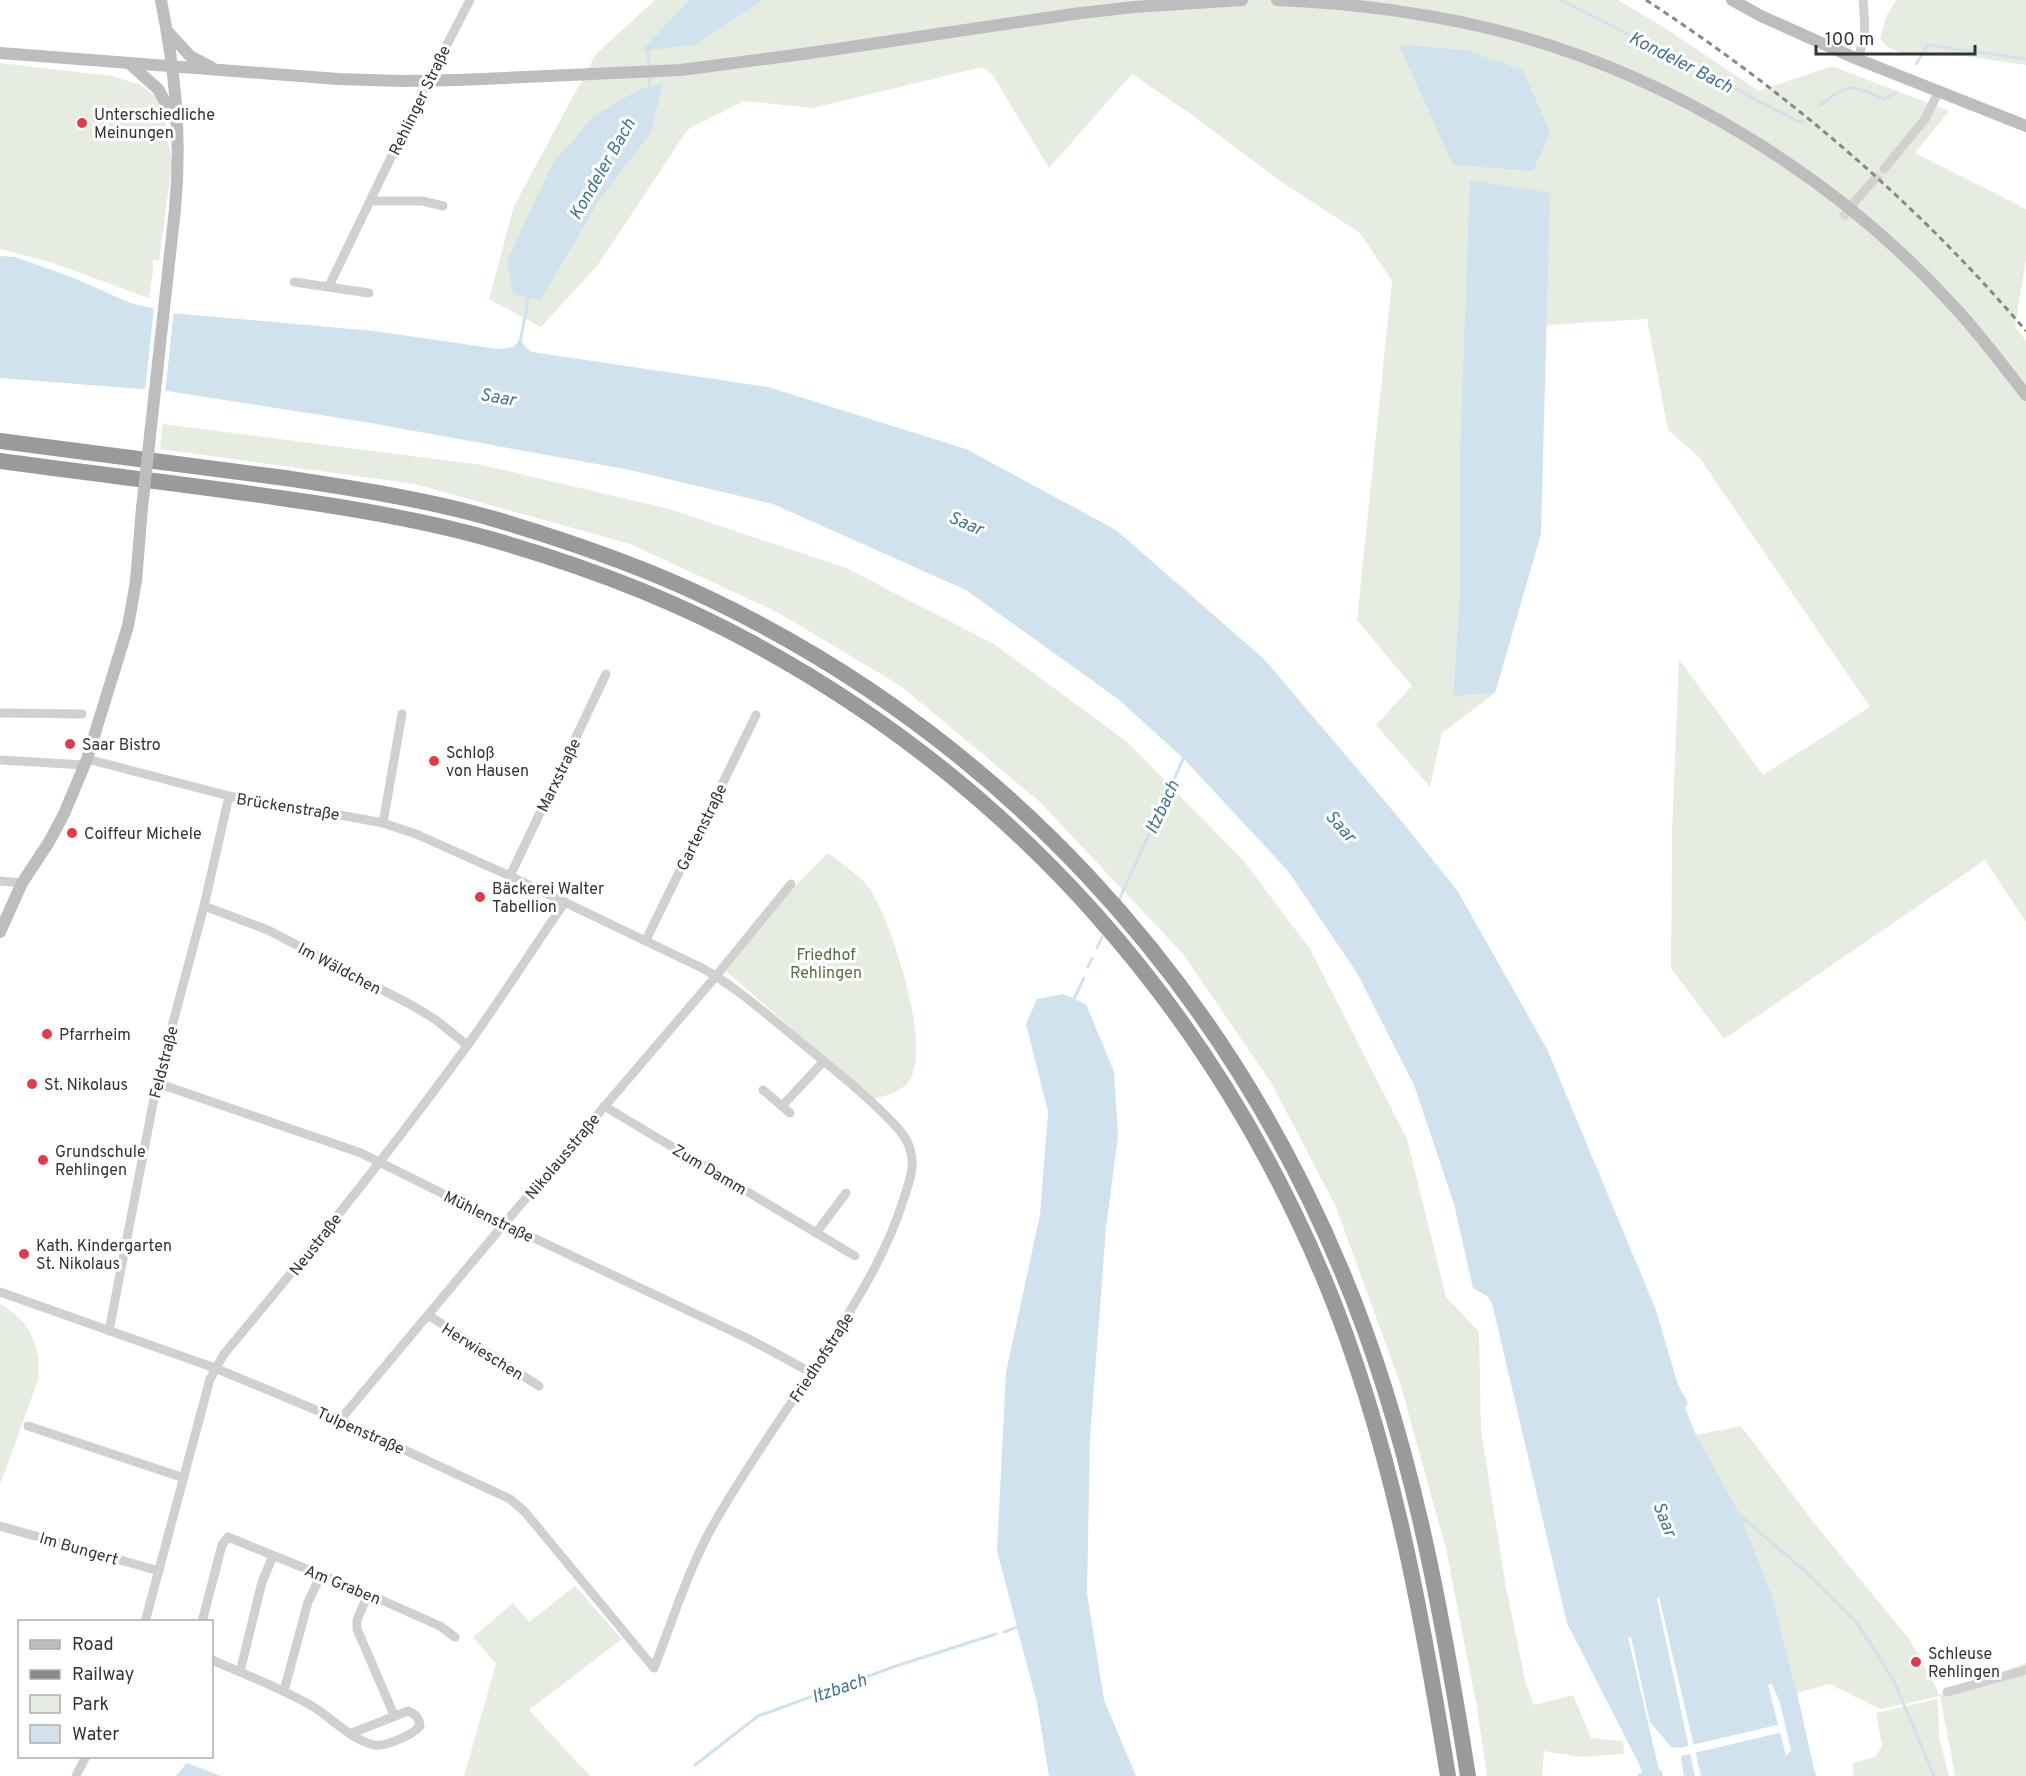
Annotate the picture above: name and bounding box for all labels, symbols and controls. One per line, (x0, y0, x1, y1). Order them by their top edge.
scale bar (1816, 18, 1975, 56)
water label: Kondeler Bach (1625, 27, 1736, 99)
text: 100 m (1825, 29, 1874, 52)
street label: Rehlinger Straße (386, 43, 456, 159)
place label: Unterschiedliche Meinungen (94, 106, 215, 144)
water label: Kondeler Bach (565, 115, 642, 225)
marker: Unterschiedliche Meinungen (75, 116, 89, 130)
water label: Saar (478, 384, 519, 413)
water label: Saar (944, 507, 988, 543)
place label: Saar Bistro (82, 736, 161, 756)
street label: Marxstraße (533, 736, 586, 816)
marker: Saar Bistro (63, 737, 77, 751)
place label: Schloß von Hausen (446, 744, 529, 782)
marker: Schloß von Hausen (427, 754, 441, 768)
water label: Itzbach (1141, 777, 1186, 838)
street label: Gartenstraße (673, 781, 732, 875)
street label: Brückenstraße (235, 790, 341, 826)
water label: Saar (1319, 806, 1362, 850)
place label: Coiffeur Michele (84, 825, 202, 845)
marker: Coiffeur Michele (65, 826, 79, 840)
place label: Bäckerei Walter Tabellion (492, 880, 604, 918)
marker: Bäckerei Walter Tabellion (473, 890, 487, 904)
street label: Im Wäldchen (294, 939, 384, 1000)
park label: Friedhof Rehlingen (790, 946, 862, 984)
street label: Feldstraße (146, 1024, 184, 1101)
place label: Pfarrheim (59, 1026, 131, 1046)
marker: Pfarrheim (40, 1027, 54, 1041)
place label: St. Nikolaus (44, 1076, 128, 1096)
marker: St. Nikolaus (25, 1077, 39, 1091)
street label: Nikolausstraße (522, 1110, 605, 1204)
street label: Zum Damm (668, 1141, 750, 1201)
place label: Grundschule Rehlingen (55, 1143, 146, 1181)
marker: Grundschule Rehlingen (36, 1153, 50, 1167)
street label: Mühlenstraße (440, 1187, 536, 1248)
street label: Neustraße (286, 1210, 347, 1280)
place label: Kath. Kindergarten St. Nikolaus (36, 1237, 172, 1275)
marker: Kath. Kindergarten St. Nikolaus (17, 1247, 31, 1261)
street label: Friedhofstraße (786, 1309, 859, 1407)
street label: Herwieschen (437, 1320, 526, 1386)
street label: Tulpenstraße (313, 1404, 407, 1460)
water label: Saar (1646, 1499, 1682, 1542)
street label: Im Bungert (37, 1529, 120, 1571)
street label: Am Graben (301, 1561, 383, 1610)
legend (18, 1620, 213, 1758)
text: Road (72, 1634, 114, 1657)
place label: Schleuse Rehlingen (1928, 1645, 2000, 1683)
marker: Schleuse Rehlingen (1909, 1655, 1923, 1669)
text: Railway (72, 1664, 134, 1687)
water label: Itzbach (809, 1669, 870, 1710)
text: Park (72, 1694, 109, 1717)
text: Water (72, 1724, 119, 1747)

